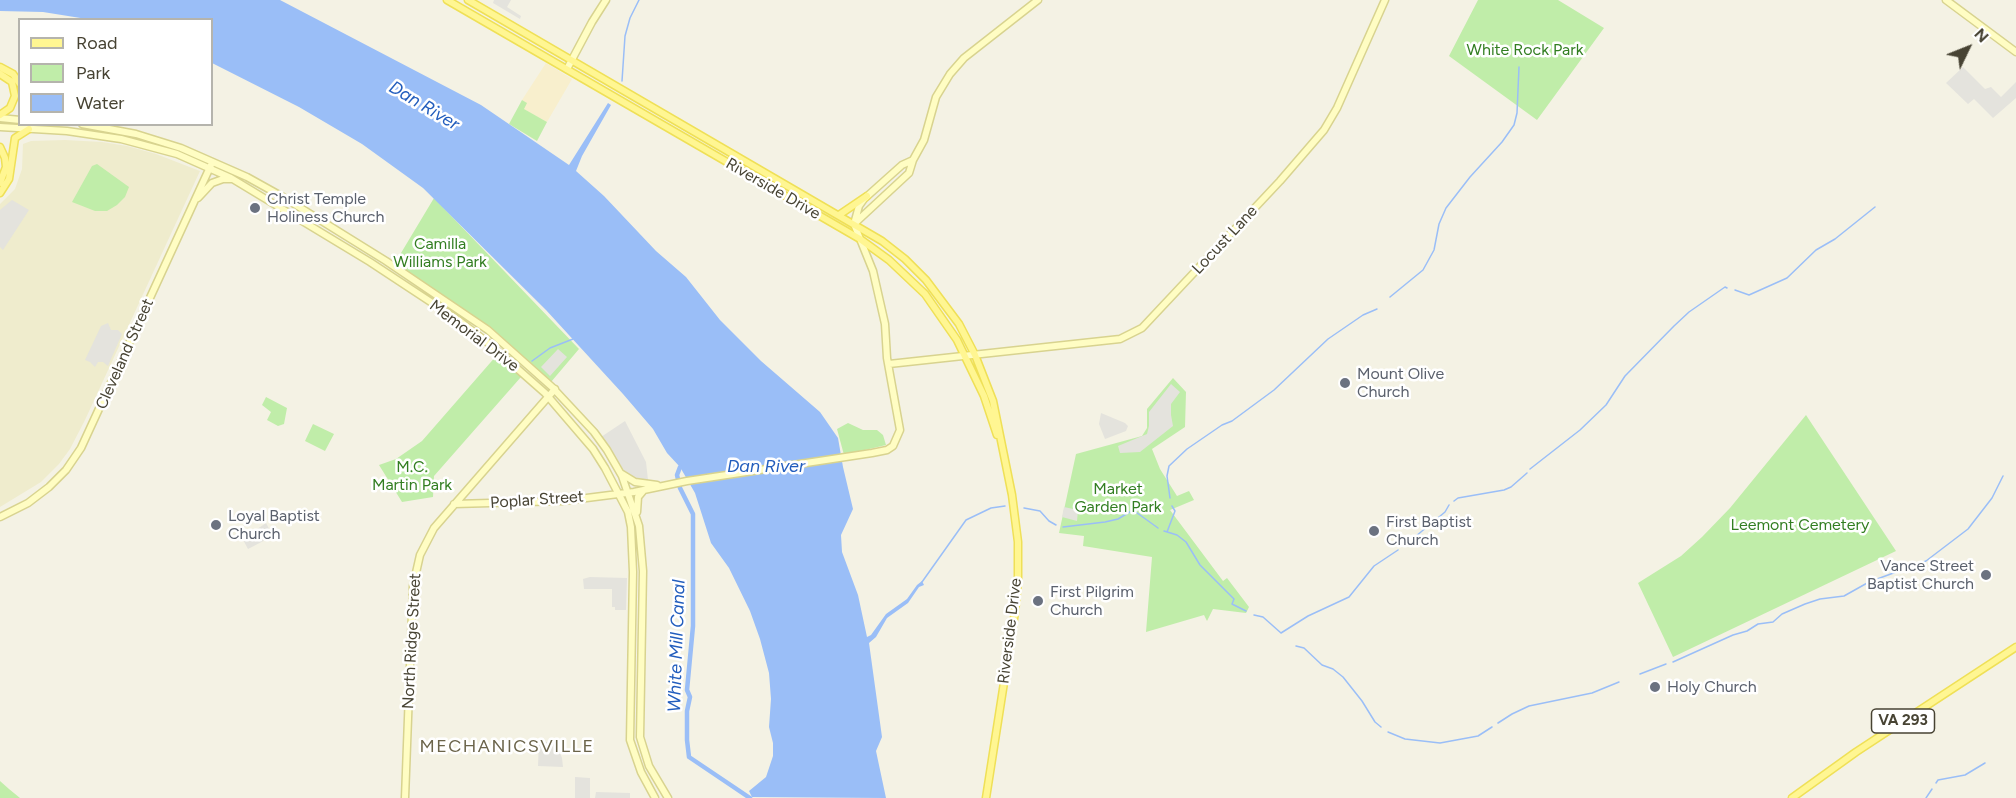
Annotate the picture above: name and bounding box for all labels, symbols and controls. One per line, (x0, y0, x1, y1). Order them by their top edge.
legend (18, 18, 213, 126)
north arrow (1938, 18, 1998, 78)
text: N (1970, 24, 1993, 46)
text: Road (76, 32, 117, 54)
park label: White Rock Park (1467, 40, 1583, 60)
text: Park (76, 62, 110, 84)
water label: Dan River (385, 77, 463, 135)
text: Water (76, 92, 124, 114)
street label: Riverside Drive (722, 154, 824, 224)
place label: Christ Temple Holiness Church (267, 189, 384, 227)
marker: Christ Temple Holiness Church (248, 201, 262, 215)
street label: Locust Lane (1188, 202, 1262, 278)
park label: Camilla Williams Park (393, 234, 487, 272)
street label: Cleveland Street (92, 296, 158, 412)
street label: Memorial Drive (426, 296, 522, 376)
place label: Mount Olive Church (1357, 364, 1444, 402)
marker: Mount Olive Church (1338, 376, 1352, 390)
water label: Dan River (727, 456, 805, 478)
park label: M.C. Martin Park (372, 457, 452, 495)
park label: Market Garden Park (1074, 479, 1162, 517)
street label: Poplar Street (490, 487, 584, 513)
place label: Loyal Baptist Church (228, 506, 320, 544)
place label: First Baptist Church (1386, 512, 1472, 550)
park label: Leemont Cemetery (1731, 515, 1869, 535)
marker: Loyal Baptist Church (209, 518, 223, 532)
marker: First Baptist Church (1367, 524, 1381, 538)
place label: Vance Street Baptist Church (1867, 556, 1974, 594)
marker: Vance Street Baptist Church (1979, 568, 1993, 582)
street label: North Ridge Street (399, 573, 425, 709)
street label: Riverside Drive (994, 577, 1026, 685)
water label: White Mill Canal (664, 579, 690, 713)
place label: First Pilgrim Church (1050, 582, 1134, 620)
marker: First Pilgrim Church (1031, 594, 1045, 608)
place label: Holy Church (1667, 677, 1757, 697)
marker: Holy Church (1648, 680, 1662, 694)
road number: VA 293 (1872, 709, 1934, 733)
district label: MECHANICSVILLE (419, 736, 595, 758)

